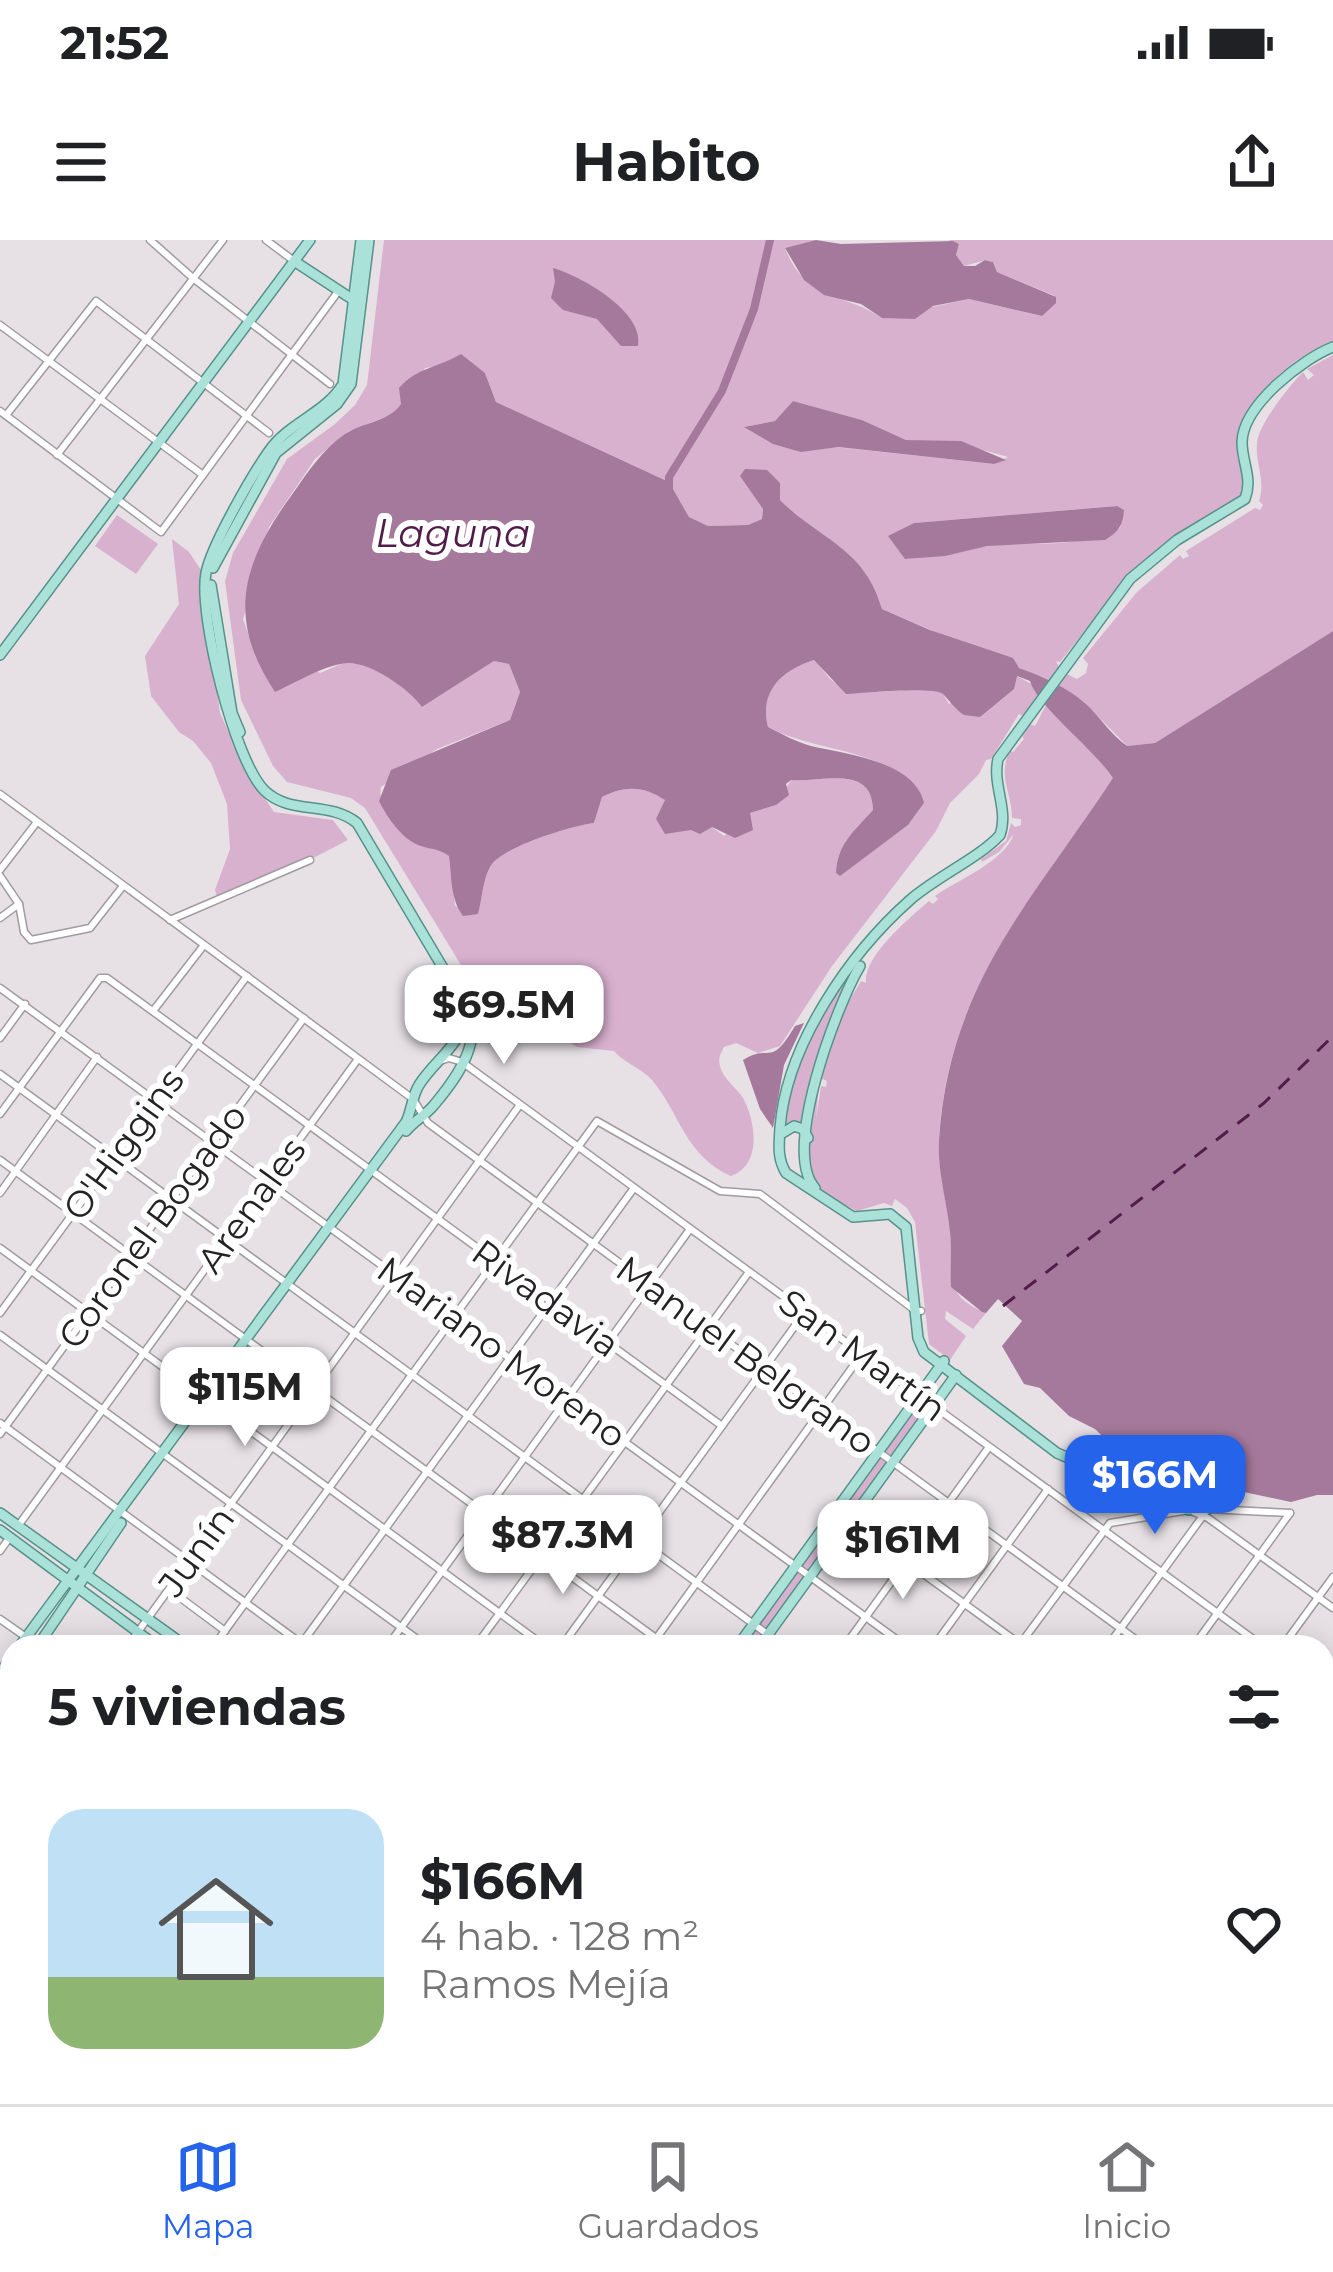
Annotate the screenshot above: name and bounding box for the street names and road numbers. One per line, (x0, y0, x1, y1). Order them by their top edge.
street label: O'Higgins (53, 1060, 193, 1228)
street label: Coronel Bogado (48, 1095, 256, 1357)
street label: Arenales (187, 1129, 315, 1281)
street label: Rivadavia (464, 1230, 628, 1366)
street label: Manuel Belgrano (608, 1246, 884, 1464)
street label: Mariano Moreno (369, 1247, 635, 1457)
street label: San Martín (771, 1279, 955, 1431)
street label: Junín (148, 1497, 243, 1605)

